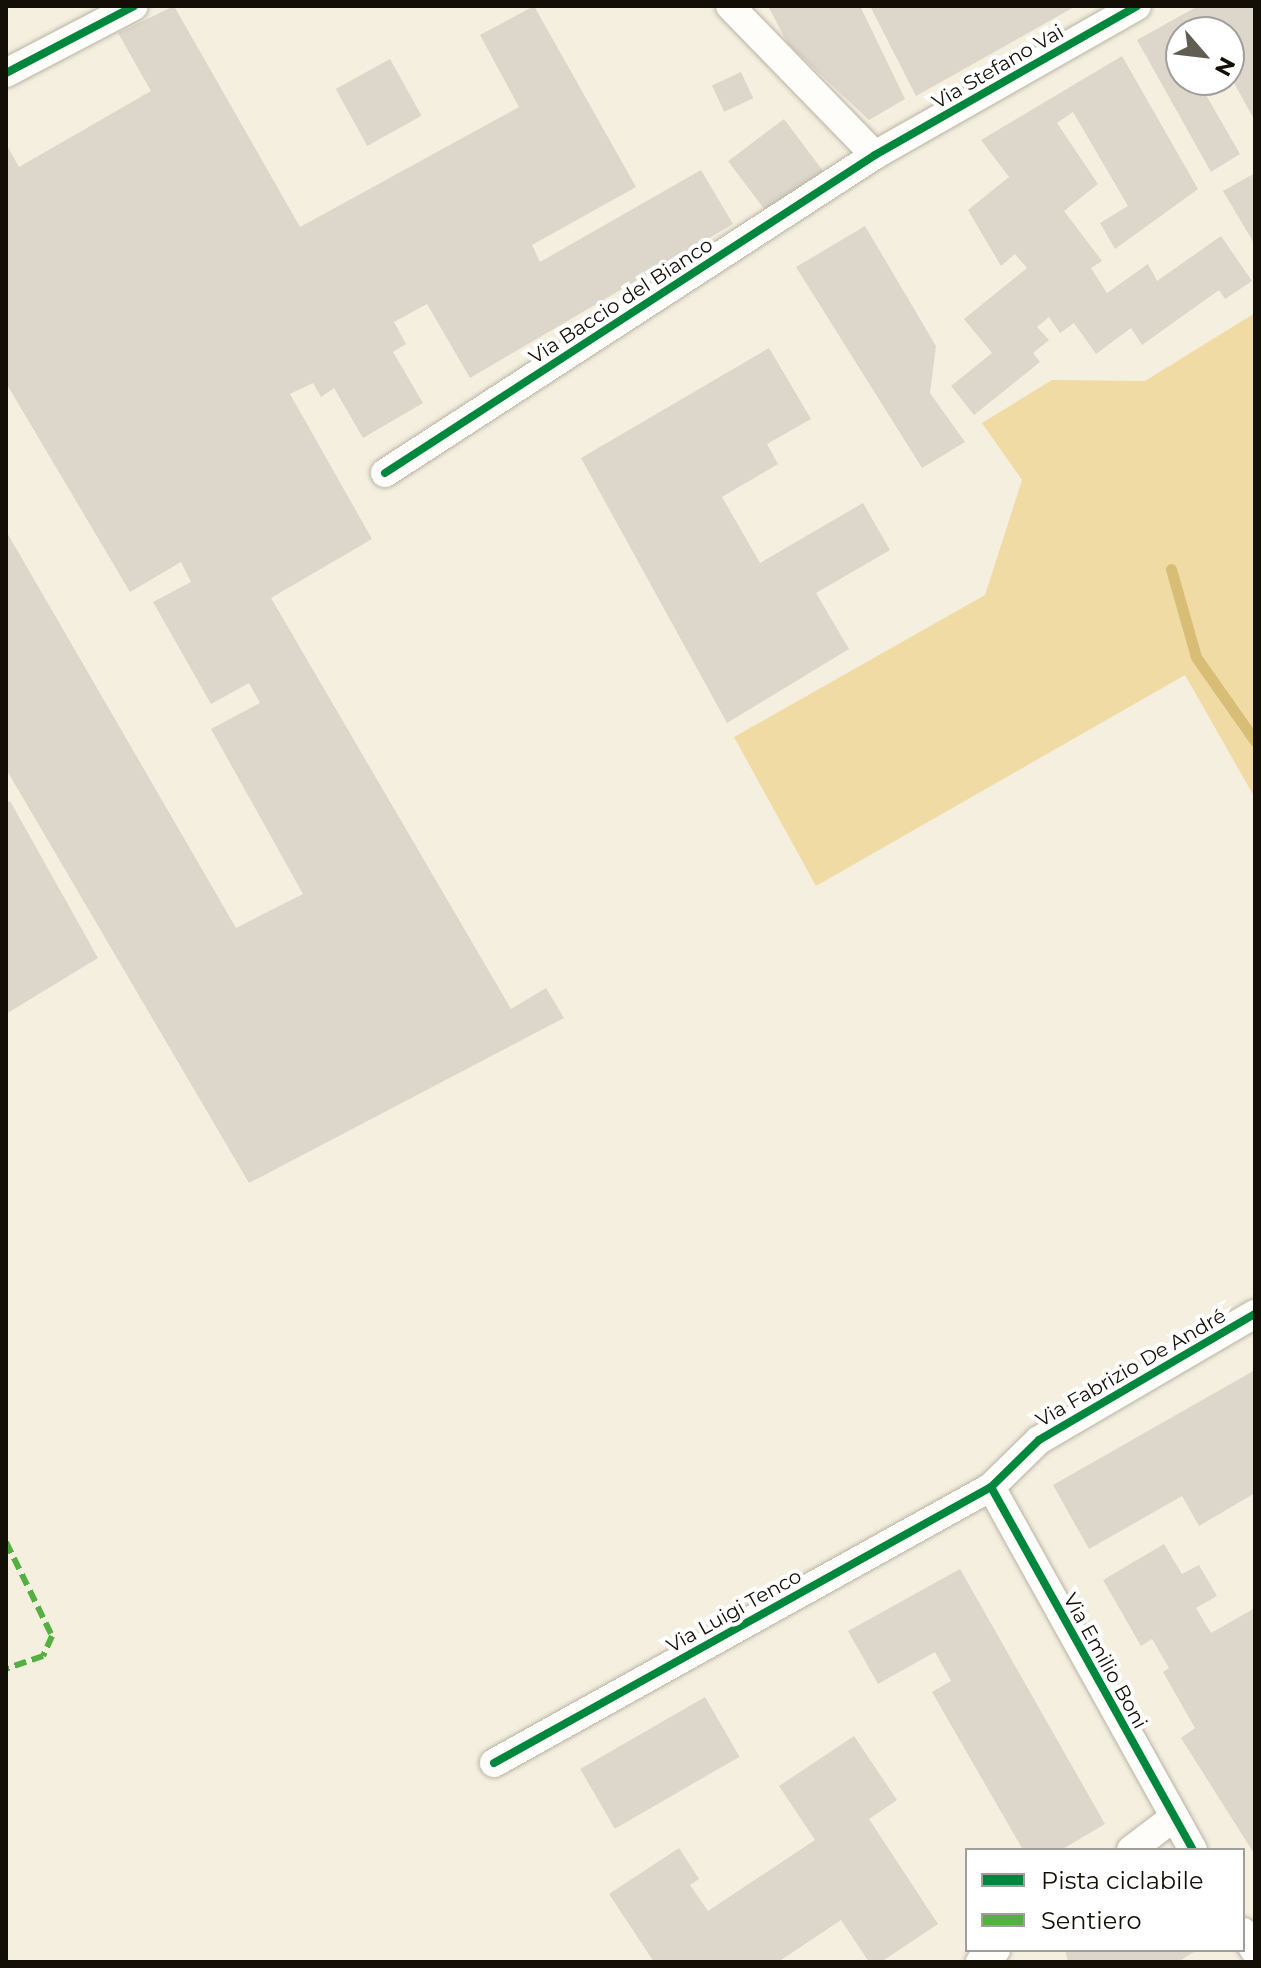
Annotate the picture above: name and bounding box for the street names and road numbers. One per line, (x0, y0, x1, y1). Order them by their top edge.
street label: Via Stefano Vai (928, 20, 1068, 114)
street label: Via Baccio del Bianco (525, 233, 717, 369)
street label: Via Fabrizio De André (1032, 1304, 1230, 1432)
street label: Via Luigi Tenco (662, 1564, 806, 1658)
street label: Via Emilio Boni (1058, 1589, 1152, 1733)

